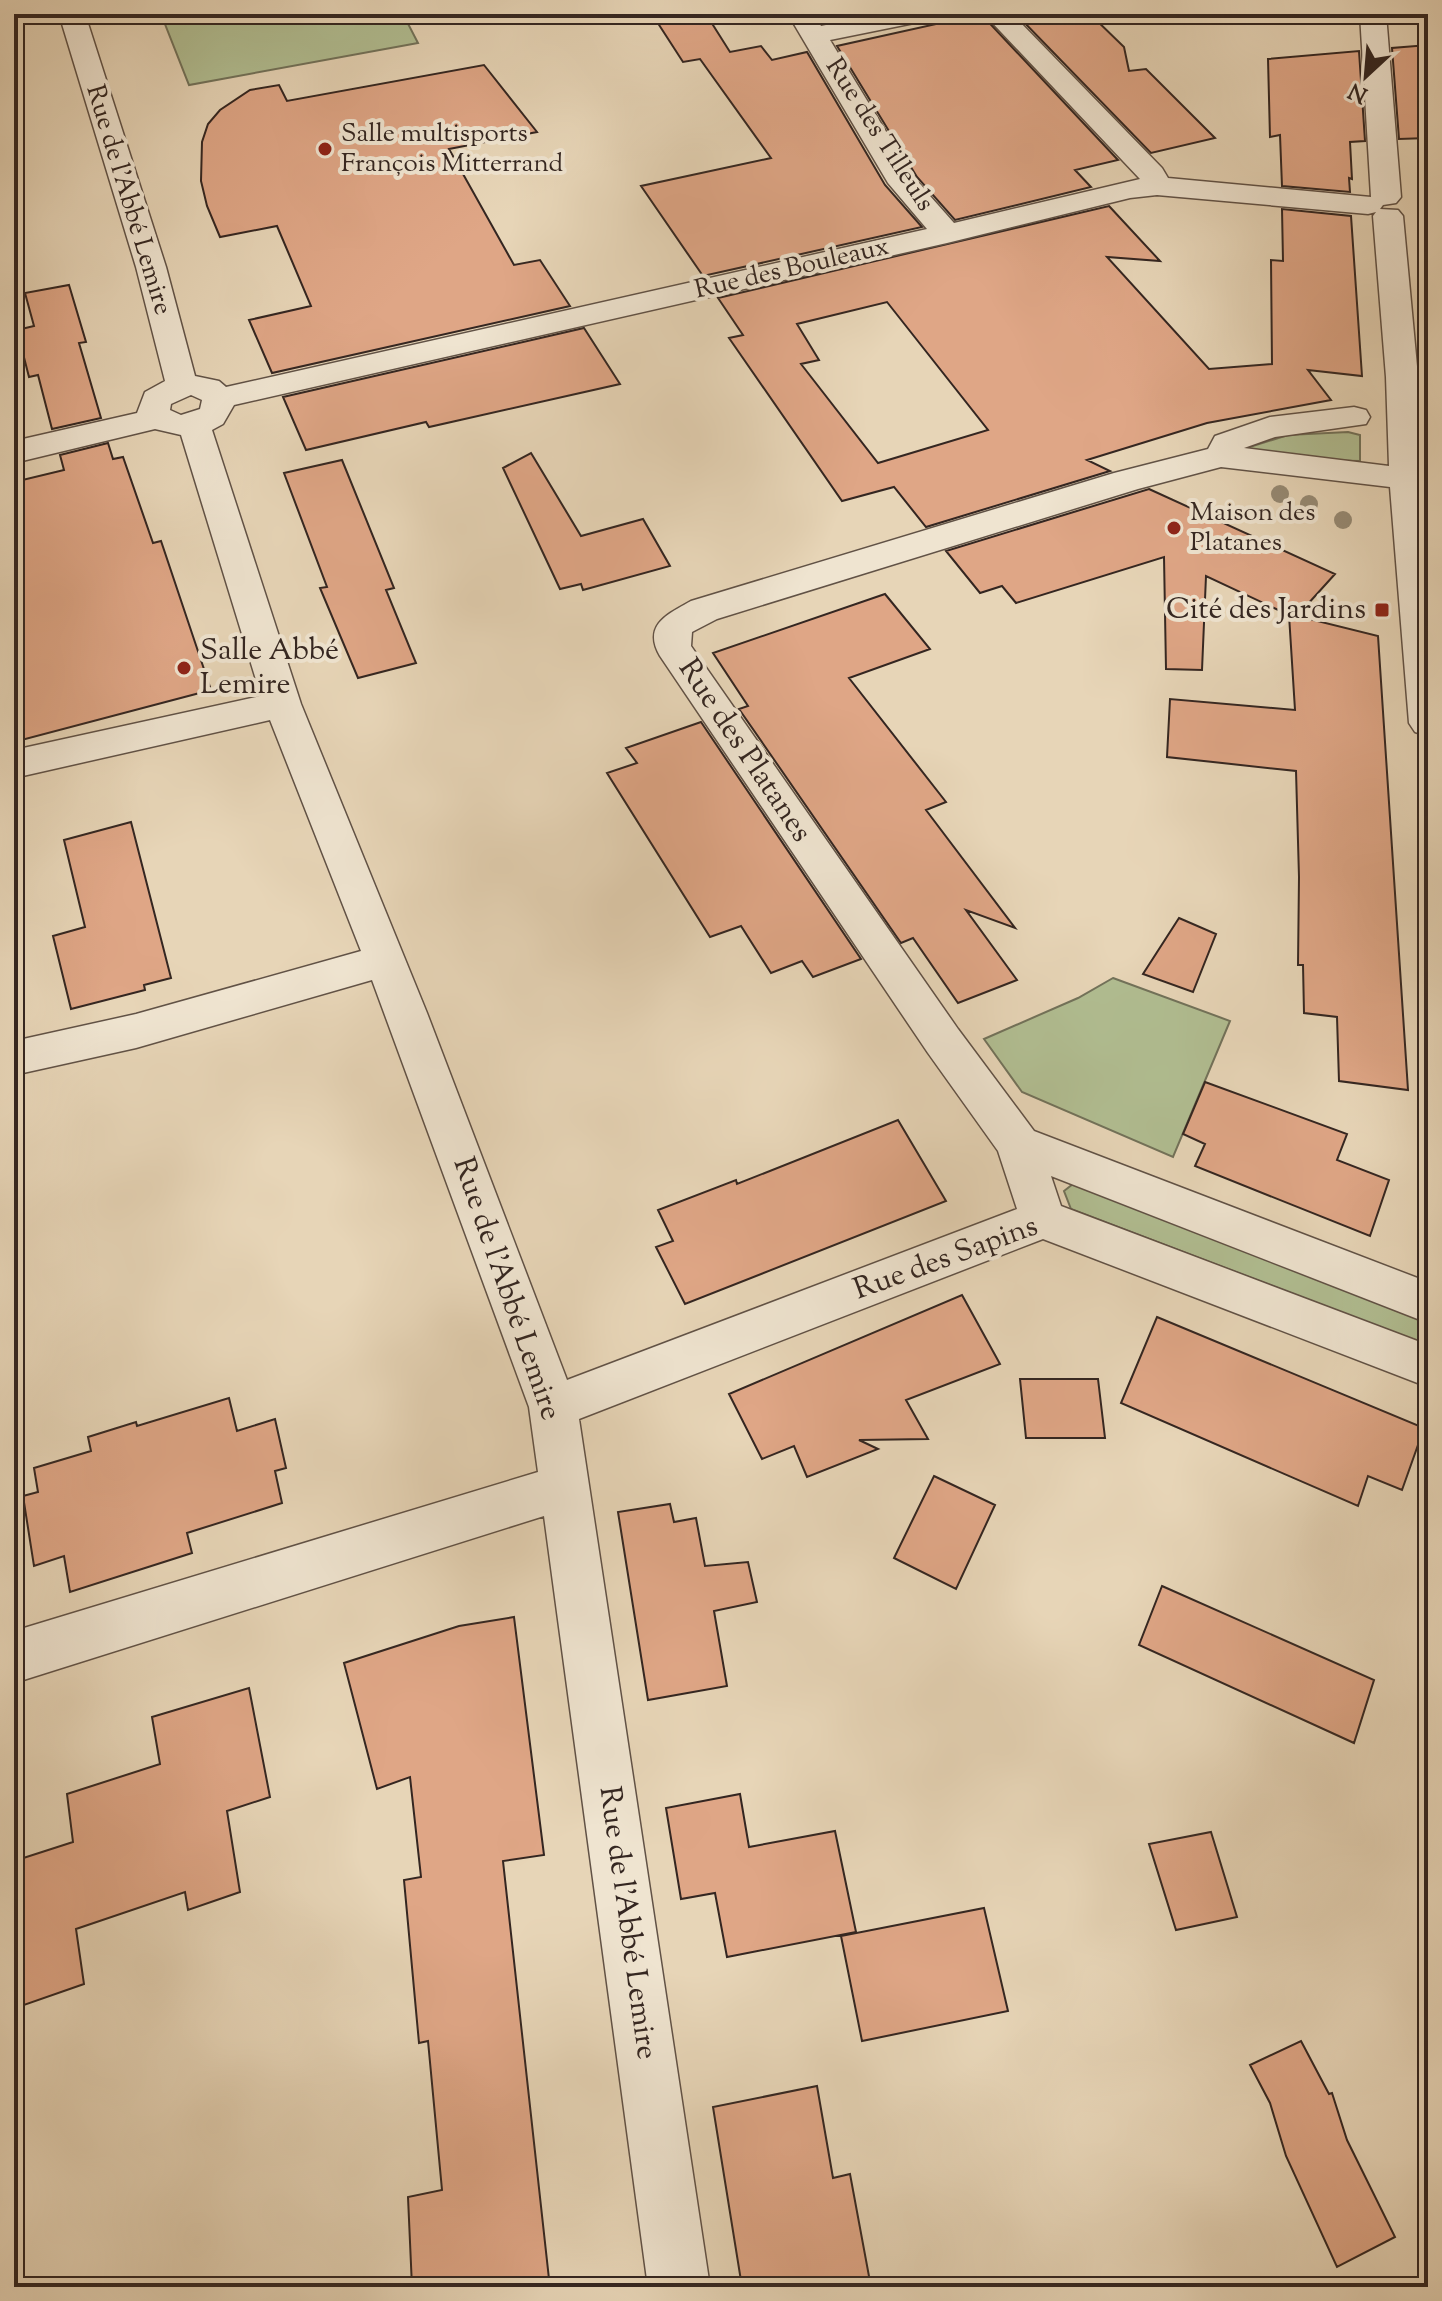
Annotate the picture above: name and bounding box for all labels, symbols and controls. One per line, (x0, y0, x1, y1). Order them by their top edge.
north arrow (1326, 36, 1406, 116)
street label: Rue des Tilleuls (816, 51, 942, 219)
text: N (1343, 73, 1373, 110)
street label: Rue de l'Abbé Lemire (75, 80, 181, 320)
place label: Salle multisports François Mitterrand (341, 116, 564, 183)
marker: Salle multisports François Mitterrand (316, 140, 334, 158)
street label: Rue des Bouleaux (691, 229, 893, 309)
place label: Maison des Platanes (1190, 495, 1315, 562)
marker: Maison des Platanes (1165, 519, 1183, 537)
place label: Cité des Jardins (1166, 589, 1366, 632)
marker: Cité des Jardins (1373, 601, 1391, 619)
place label: Salle Abbé Lemire (200, 630, 339, 707)
street label: Rue des Platanes (667, 651, 821, 851)
marker: Salle Abbé Lemire (175, 659, 193, 677)
street label: Rue de l'Abbé Lemire (441, 1152, 571, 1426)
street label: Rue des Sapins (848, 1206, 1044, 1312)
street label: Rue de l'Abbé Lemire (587, 1784, 667, 2062)

